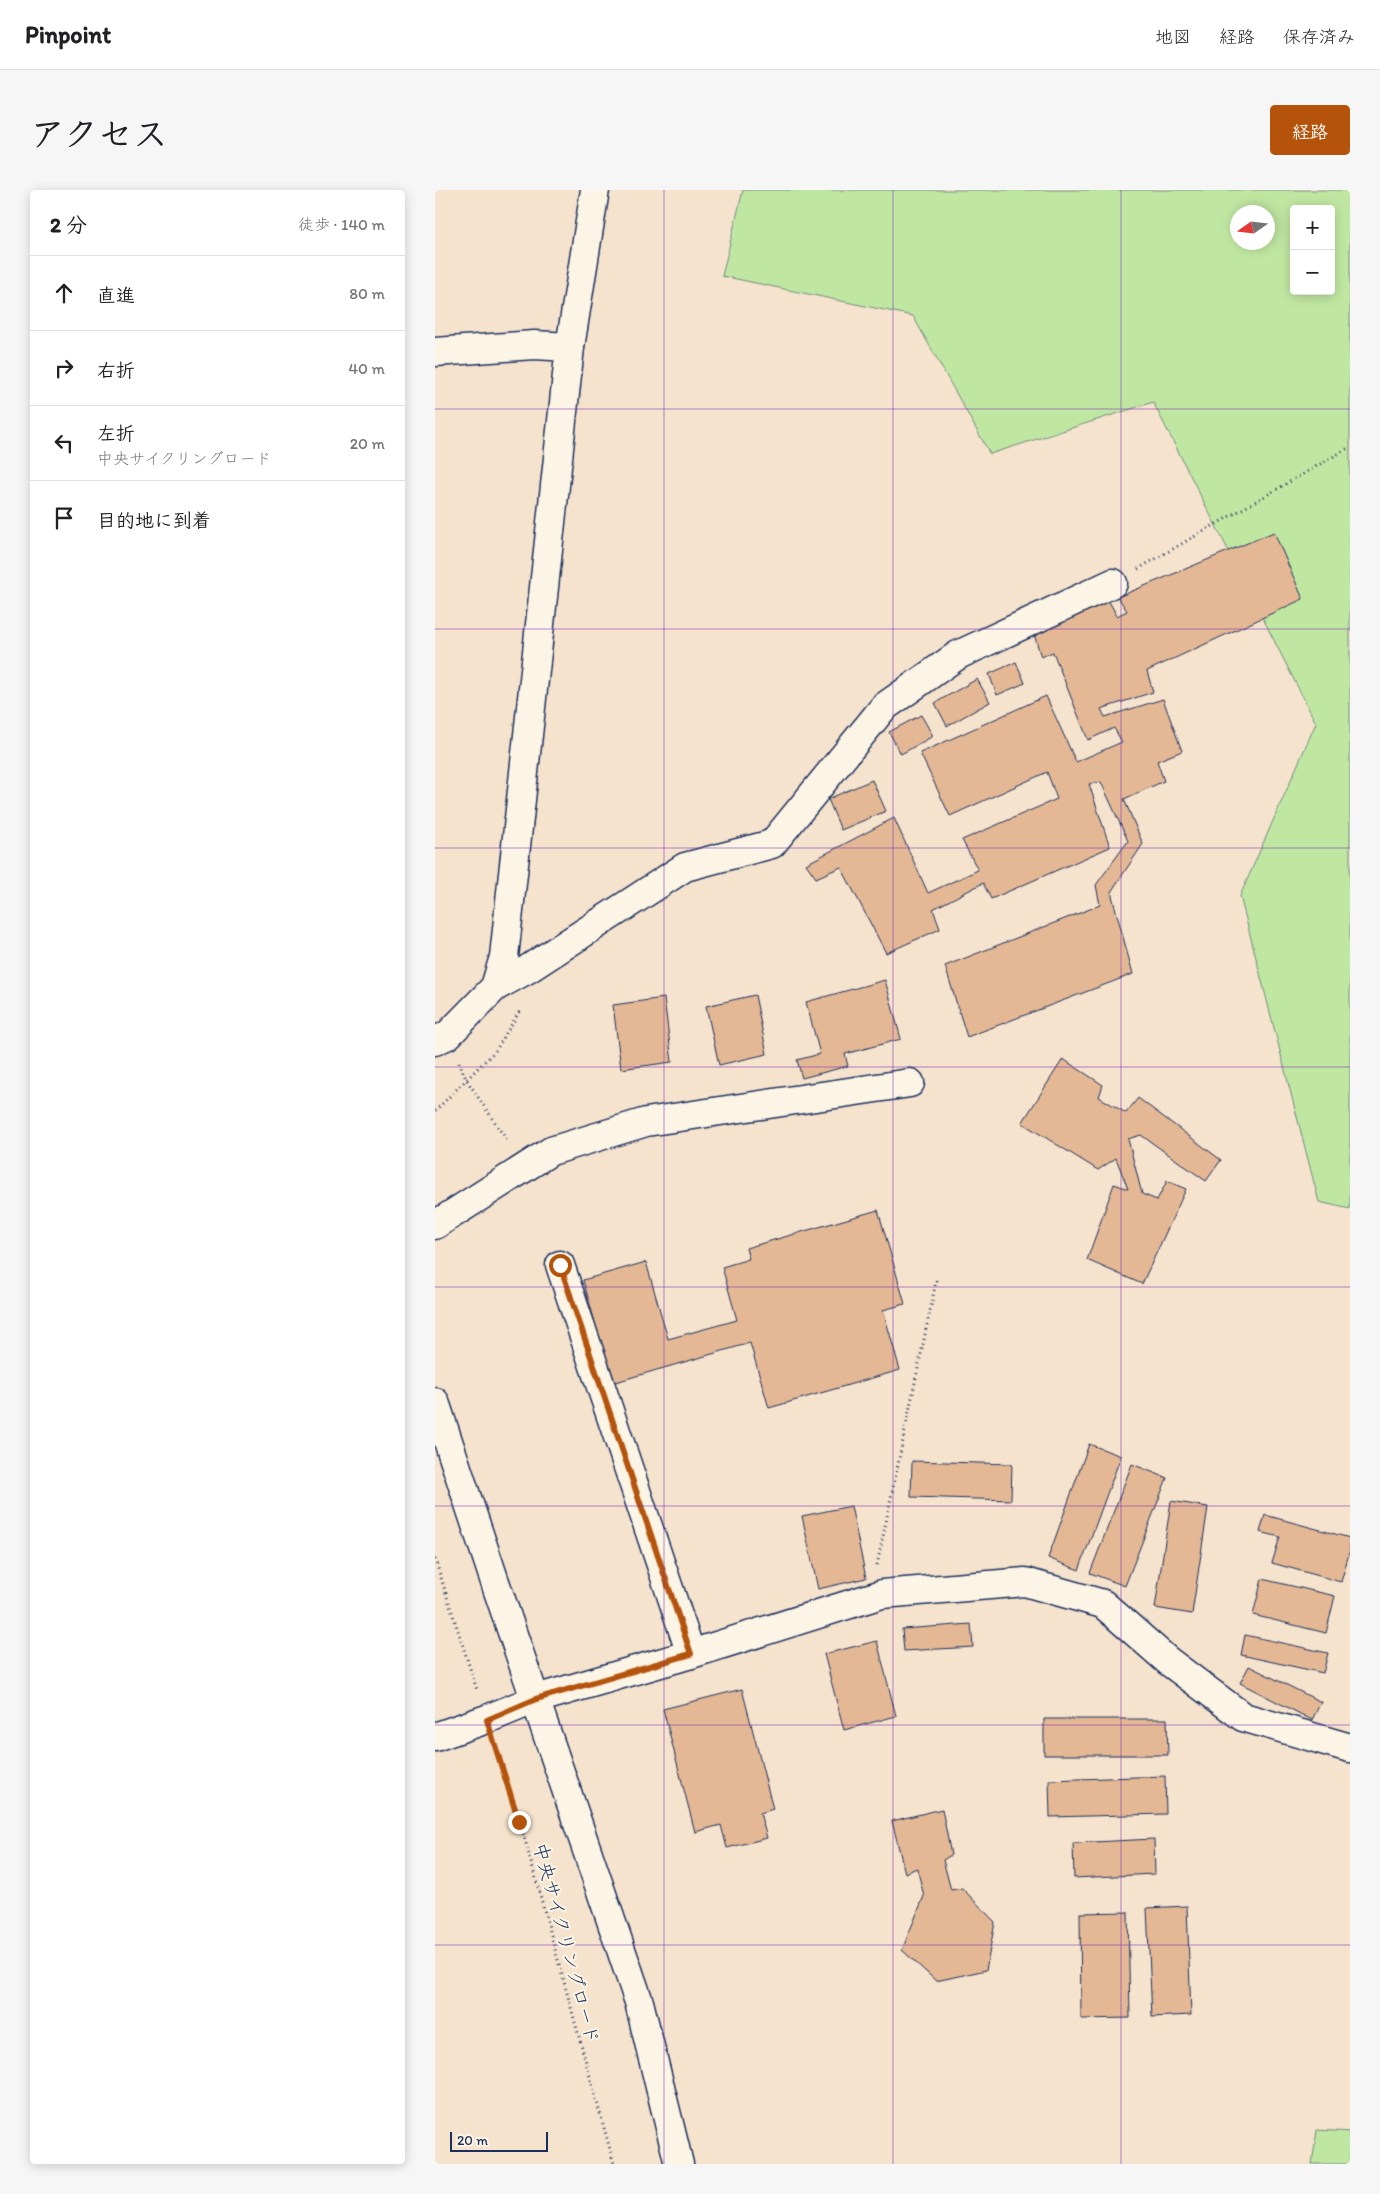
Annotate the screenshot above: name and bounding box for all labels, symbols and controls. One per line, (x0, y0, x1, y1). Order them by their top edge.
text: Pinpoint (25, 20, 111, 49)
text: 地図 (1155, 26, 1191, 48)
text: 経路 (1219, 26, 1255, 48)
text: 保存済み (1283, 26, 1355, 48)
button: 経路 (1270, 105, 1350, 155)
text: アクセス (30, 113, 168, 155)
north arrow (1230, 205, 1275, 250)
map controls (1290, 205, 1335, 295)
button: + (1290, 205, 1335, 250)
text: 2 分 (50, 212, 87, 237)
text: 徒歩 · 140 m (298, 215, 385, 234)
button: − (1290, 250, 1335, 295)
icon: ahead (50, 279, 78, 307)
text: 直進 (97, 284, 135, 307)
text: 80 m (349, 284, 385, 303)
icon: right (50, 354, 78, 382)
text: 右折 (97, 359, 135, 382)
text: 40 m (348, 359, 385, 378)
text: 左折 (97, 422, 135, 445)
icon: left (50, 429, 78, 457)
text: 20 m (350, 434, 385, 453)
text: 中央サイクリングロード (97, 449, 271, 468)
icon: arrive (50, 504, 78, 532)
text: 目的地に到着 (97, 509, 211, 532)
route start (549, 1254, 572, 1277)
route end (508, 1811, 531, 1834)
street label: 中央サイクリングロード (529, 1840, 604, 2046)
scale bar (450, 2129, 547, 2152)
text: 20 m (457, 2132, 488, 2149)

